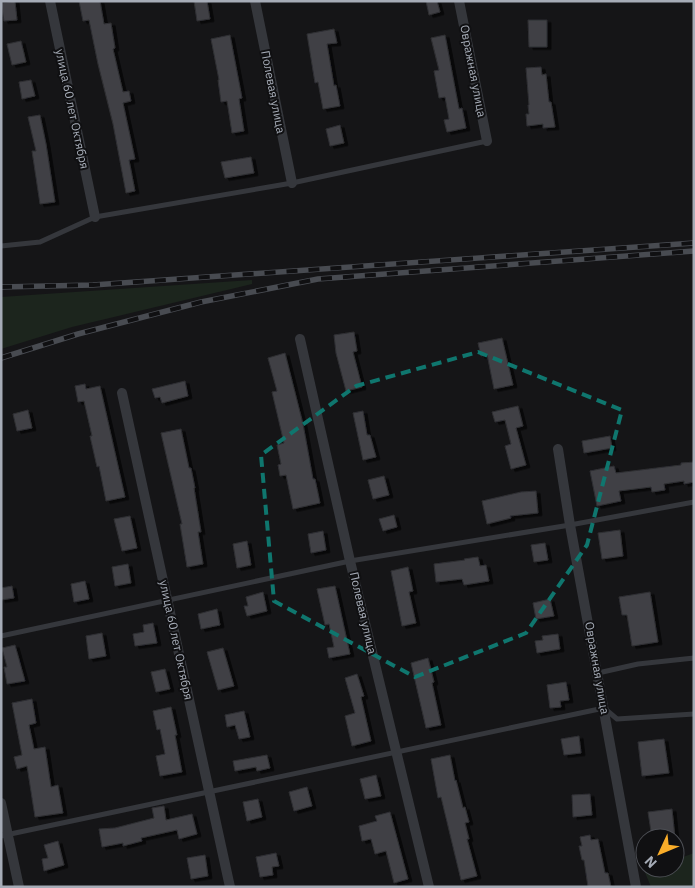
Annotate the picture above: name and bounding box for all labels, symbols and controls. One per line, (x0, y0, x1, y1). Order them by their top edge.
street label: Овражная улица (457, 23, 490, 119)
street label: улица 60 лет Октября (52, 48, 93, 170)
street label: Полевая улица (258, 49, 289, 135)
street label: Полевая улица (347, 570, 380, 656)
street label: улица 60 лет Октября (156, 579, 197, 701)
street label: Овражная улица (582, 620, 613, 716)
north arrow (635, 828, 685, 878)
text: N (641, 852, 661, 872)

